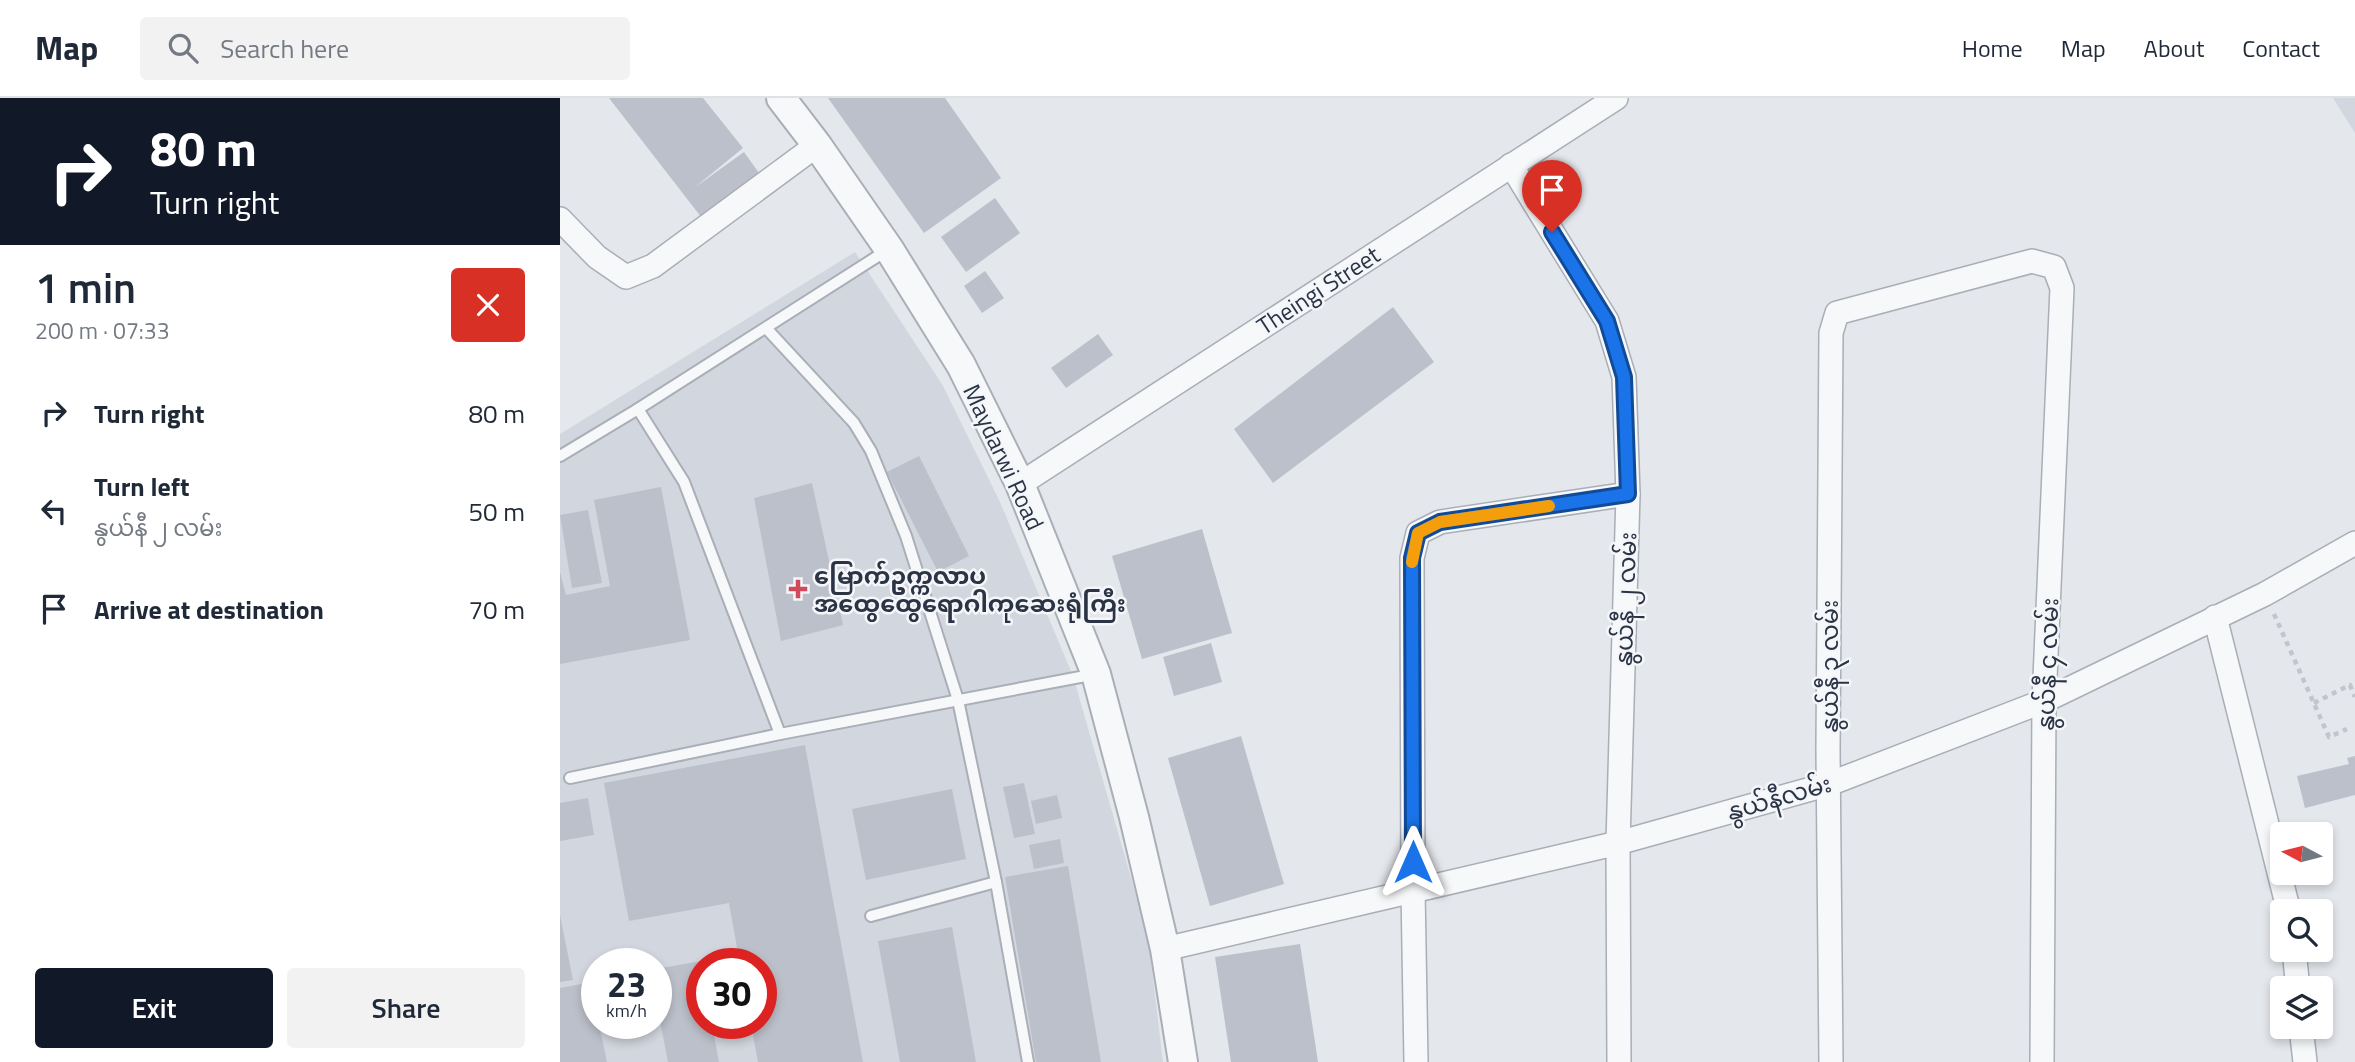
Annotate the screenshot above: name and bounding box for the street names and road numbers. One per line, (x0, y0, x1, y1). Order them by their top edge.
street label: Theingi Street (1249, 236, 1387, 343)
street label: Maydarwi Road (954, 378, 1054, 536)
street label: နွယ်နီ ၂ လမ်း (1605, 531, 1647, 667)
street label: နွယ်နီ ၄ လမ်း (2027, 597, 2069, 731)
street label: နွယ်နီ ၃ လမ်း (1811, 600, 1849, 732)
street label: နွယ်နီလမ်း (1722, 765, 1836, 831)

